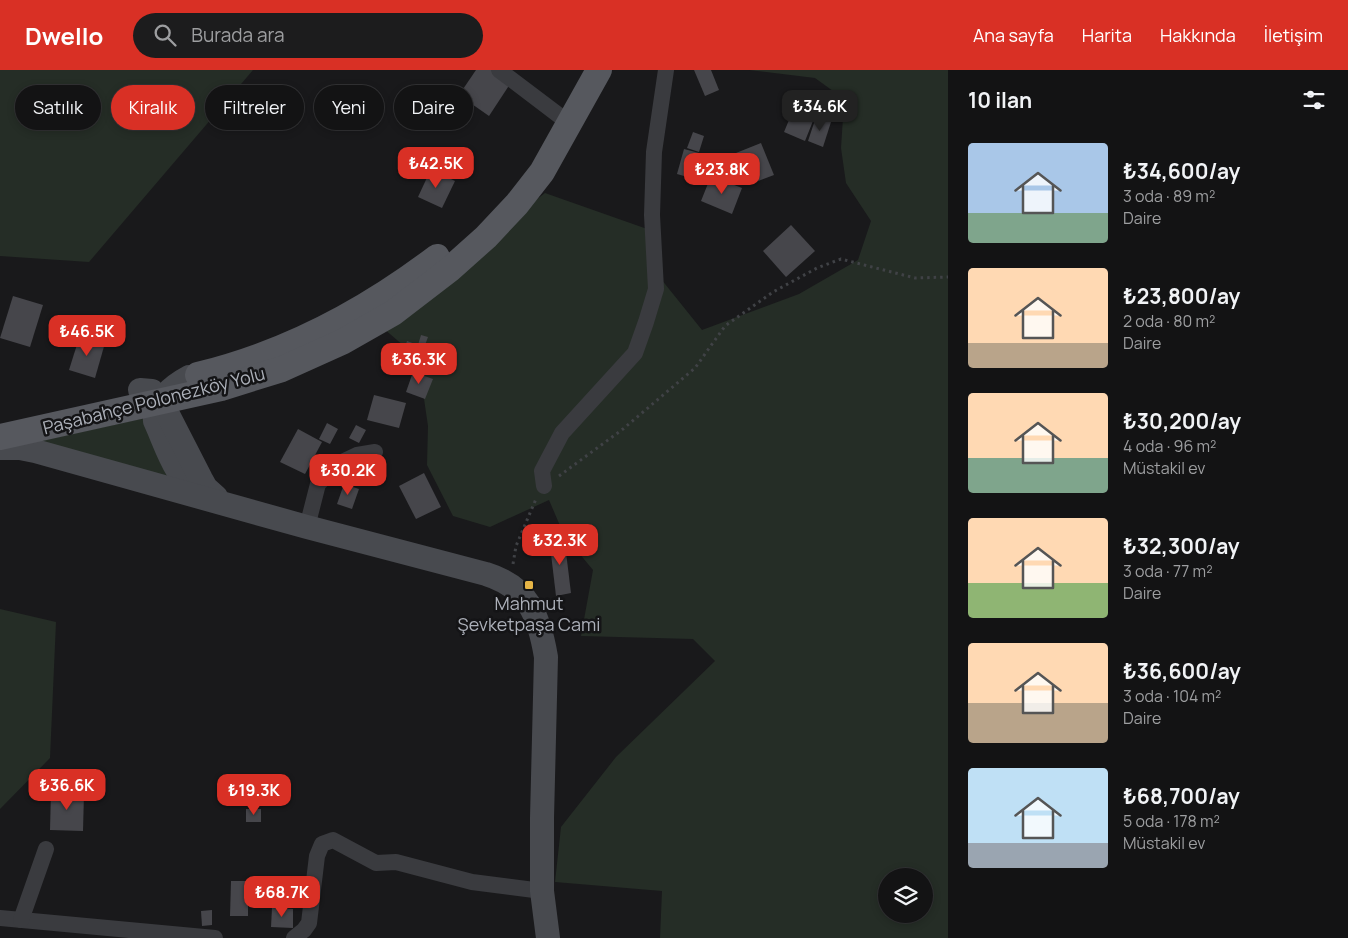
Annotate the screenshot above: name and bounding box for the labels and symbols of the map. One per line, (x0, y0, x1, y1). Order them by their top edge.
pin: ₺34.6K (779, 90, 861, 132)
pin: ₺42.5K (395, 146, 477, 189)
pin: ₺23.8K (681, 152, 763, 195)
pin: ₺46.5K (46, 314, 128, 357)
pin: ₺36.3K (378, 342, 460, 385)
street label: Paşabahçe Polonezköy Yolu (40, 361, 267, 439)
pin: ₺30.2K (307, 454, 389, 496)
pin: ₺32.3K (519, 524, 601, 566)
marker: Mahmut Şevketpaşa Cami (523, 579, 535, 591)
place label: Mahmut Şevketpaşa Cami (458, 591, 600, 636)
pin: ₺36.6K (26, 768, 108, 811)
pin: ₺19.3K (213, 774, 295, 816)
pin: ₺68.7K (241, 876, 323, 918)

